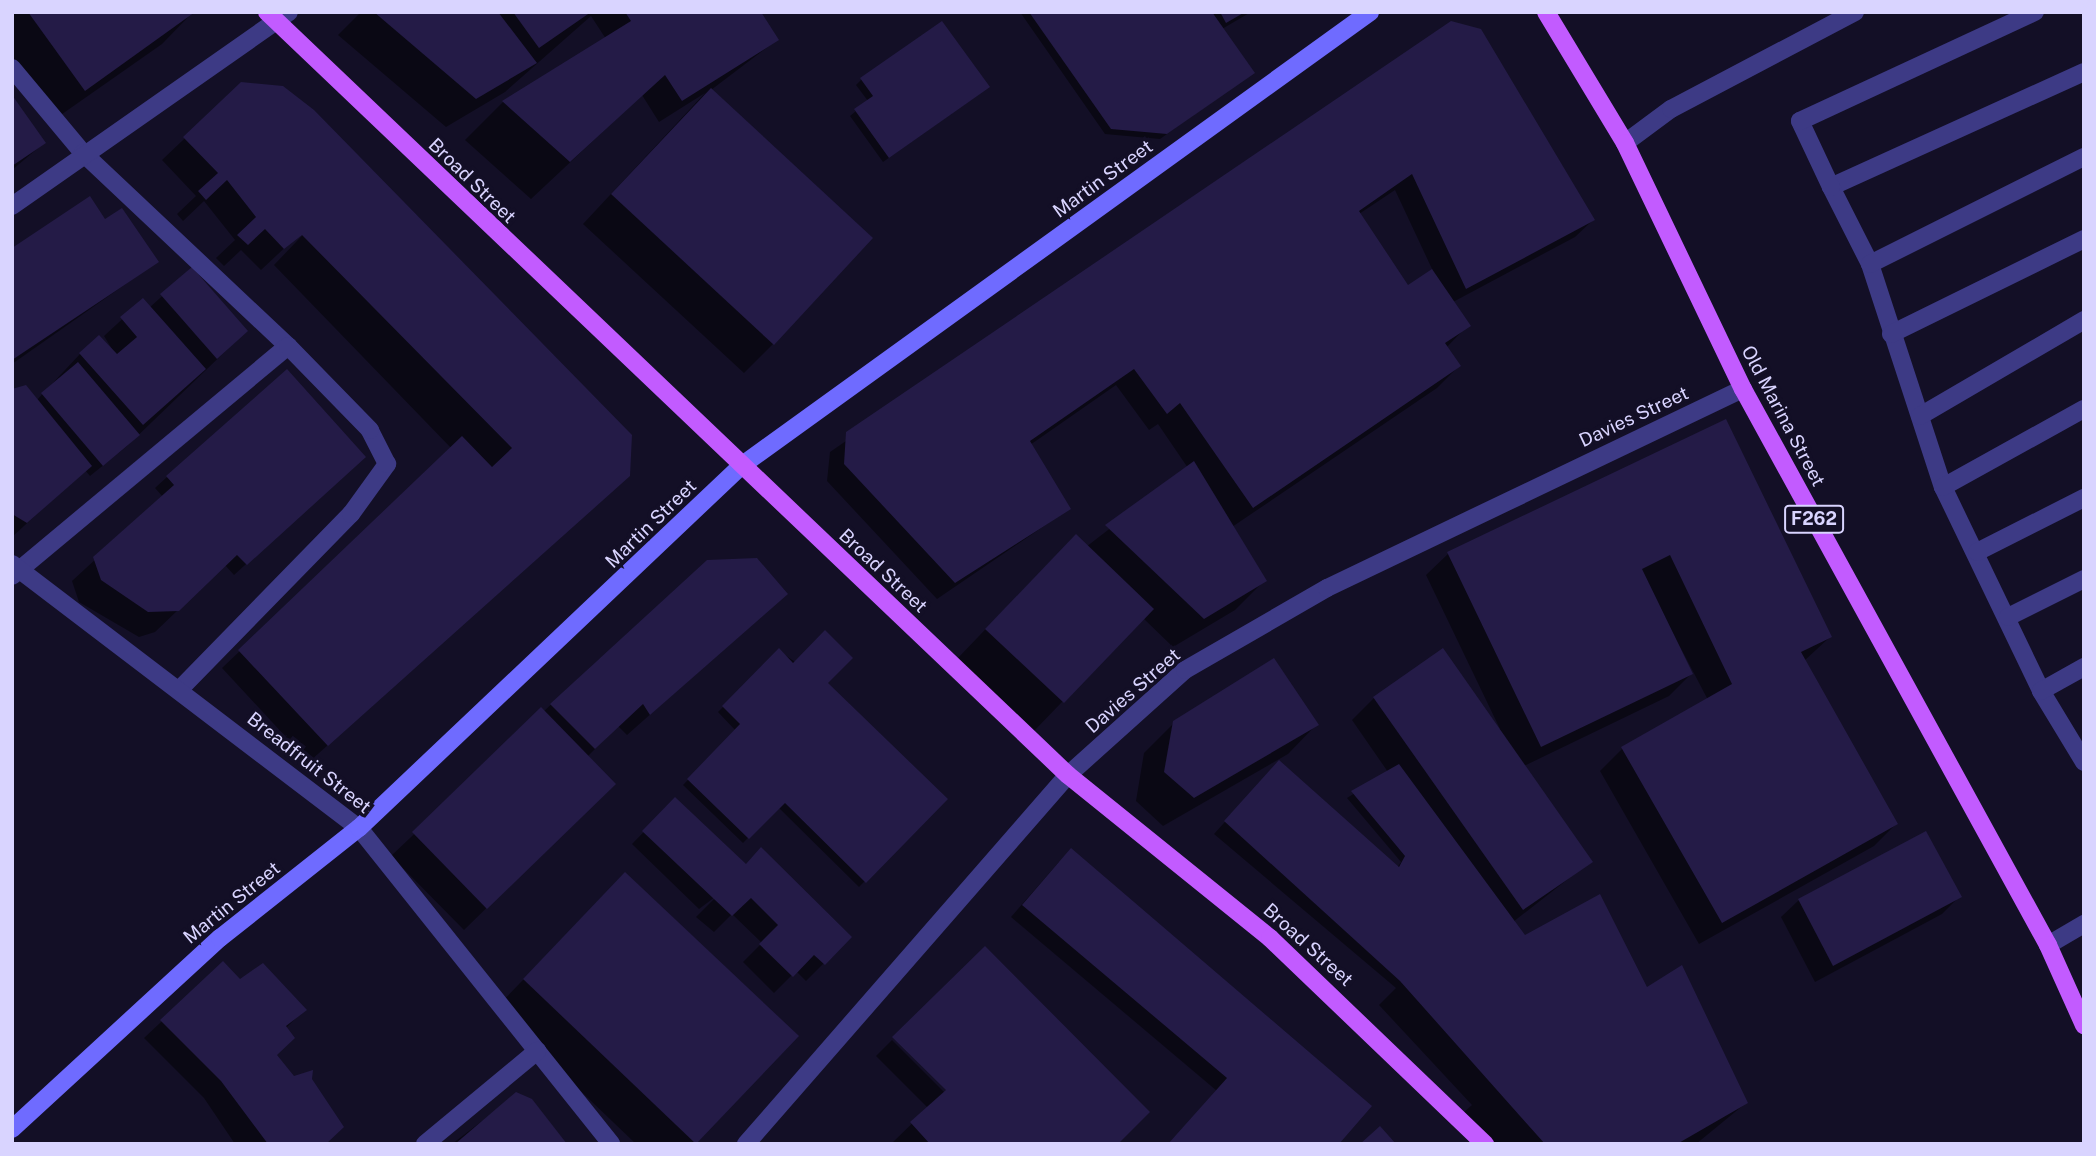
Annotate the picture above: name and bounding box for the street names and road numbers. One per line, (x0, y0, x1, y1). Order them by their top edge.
street label: Broad Street (424, 134, 520, 228)
street label: Martin Street (1049, 135, 1157, 223)
street label: Old Marina Street (1736, 342, 1830, 490)
street label: Davies Street (1576, 382, 1692, 452)
street label: Martin Street (601, 475, 701, 573)
road number: F262 (1783, 504, 1846, 534)
street label: Broad Street (834, 524, 932, 618)
street label: Davies Street (1081, 644, 1185, 738)
street label: Breadfruit Street (243, 708, 375, 818)
street label: Martin Street (179, 857, 285, 949)
street label: Broad Street (1259, 899, 1357, 991)

